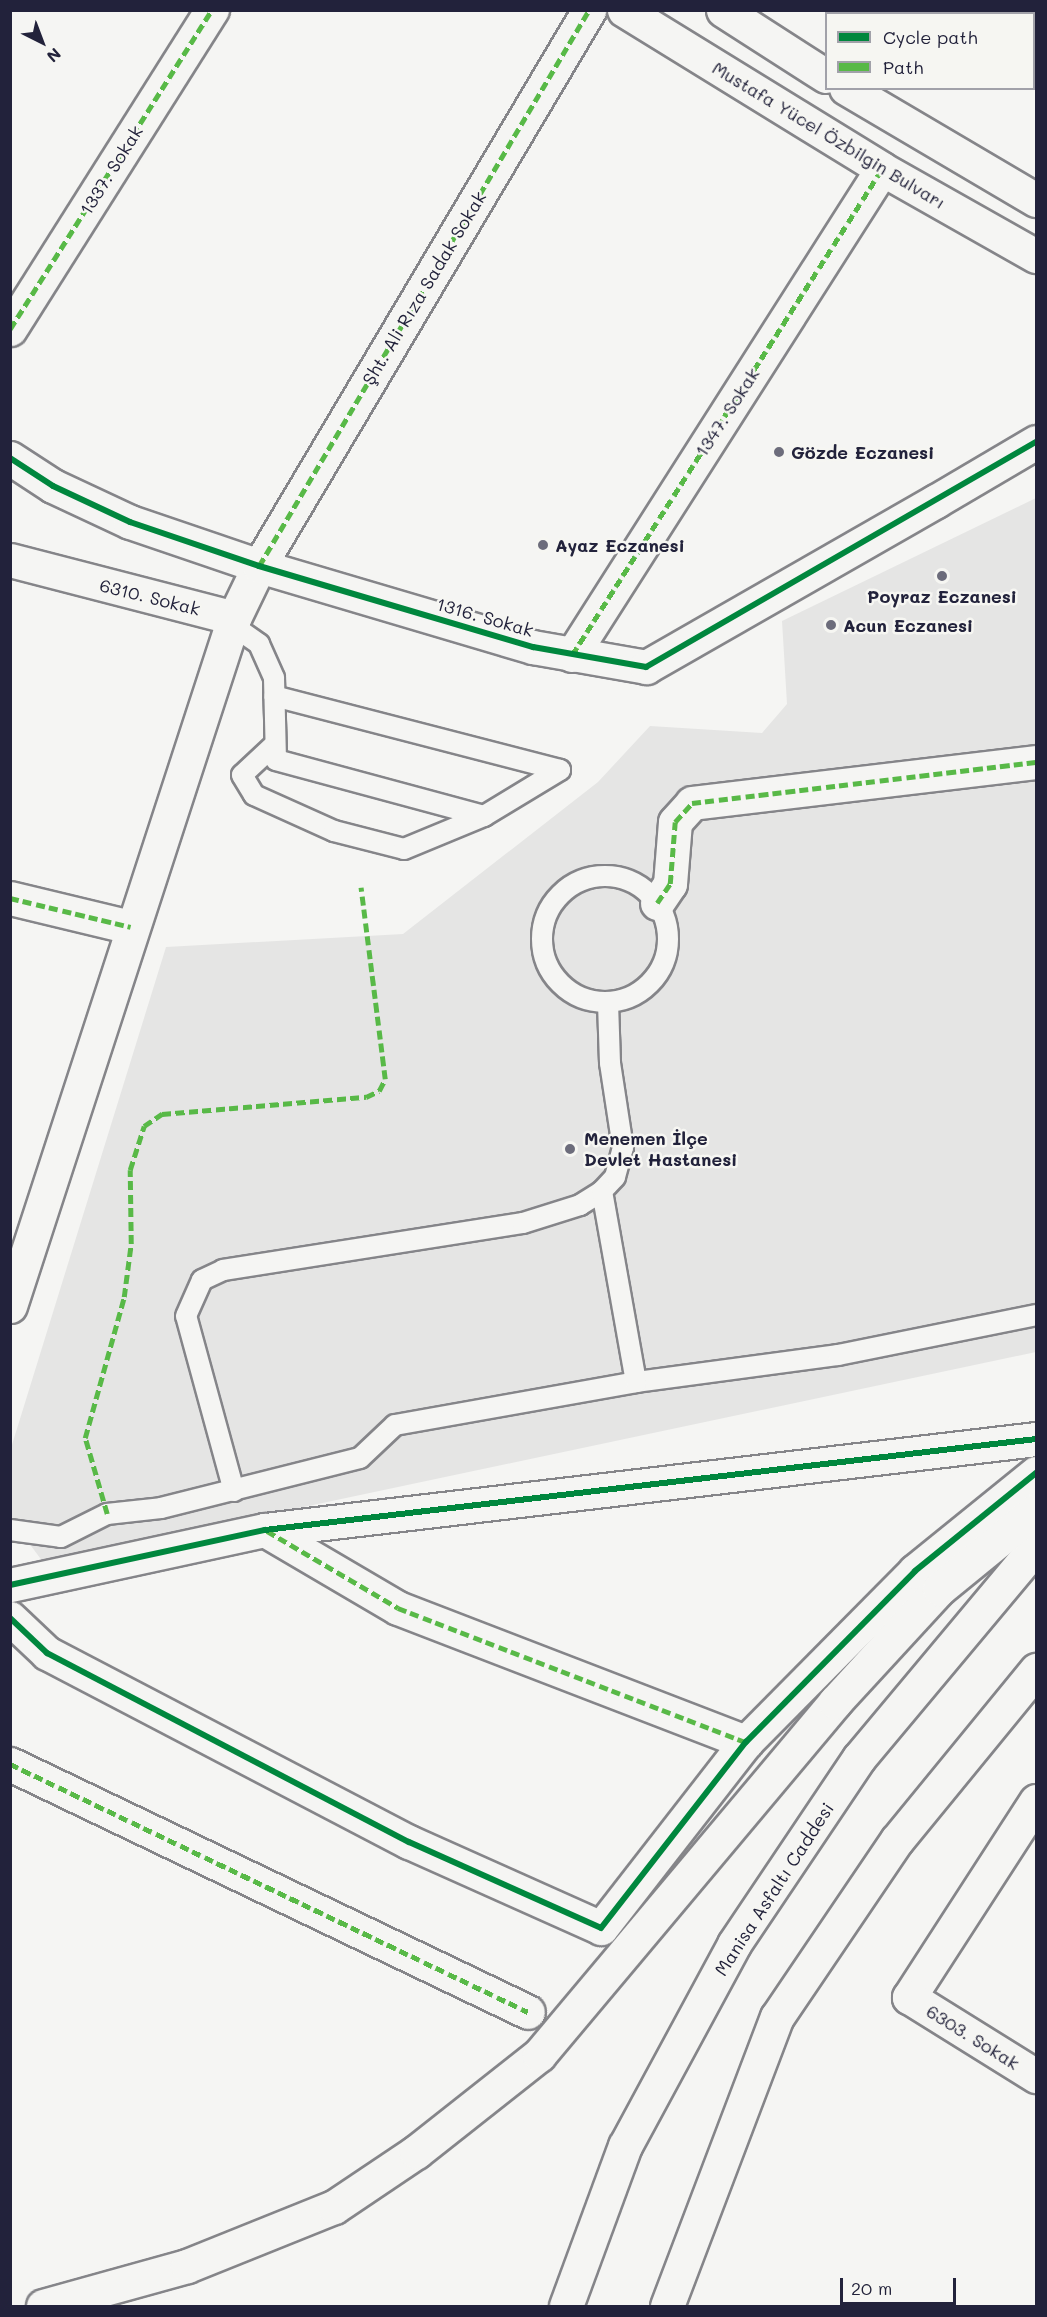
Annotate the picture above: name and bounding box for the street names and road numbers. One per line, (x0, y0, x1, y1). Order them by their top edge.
street label: Mustafa Yücel Özbilgin Bulvarı (709, 57, 949, 213)
street label: 1337. Sokak (75, 121, 147, 219)
street label: Şht. Ali Rıza Sadak Sokak (358, 187, 490, 389)
street label: 1347. Sokak (690, 364, 764, 460)
street label: 6310. Sokak (98, 574, 202, 620)
street label: 1316. Sokak (434, 593, 536, 641)
street label: Manisa Asfaltı Caddesi (710, 1798, 838, 1980)
street label: 6303. Sokak (923, 2000, 1023, 2074)

